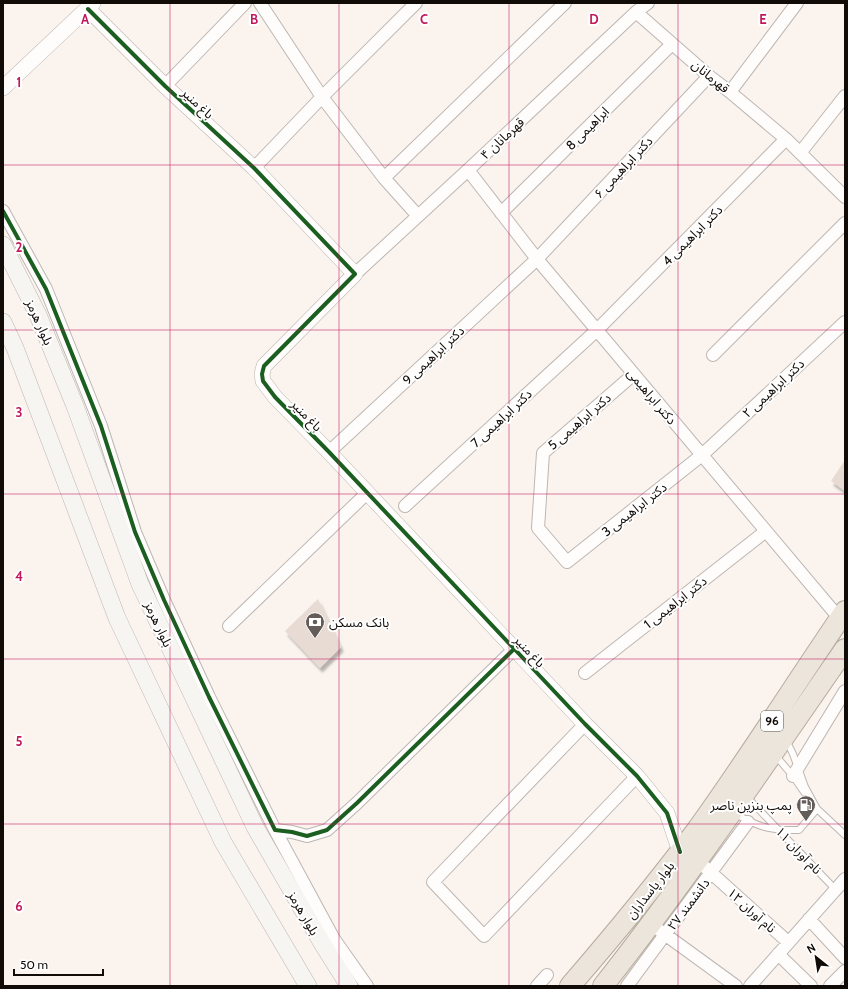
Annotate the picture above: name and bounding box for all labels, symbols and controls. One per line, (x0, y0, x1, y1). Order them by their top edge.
text: A (81, 11, 90, 27)
text: B (250, 11, 258, 27)
text: C (420, 11, 428, 27)
text: D (589, 11, 599, 27)
text: E (759, 11, 767, 27)
street label: قهرمانان (688, 56, 733, 97)
text: 1 (17, 74, 21, 90)
street label: باغ منیر (176, 83, 217, 124)
street label: ابراهیمی 8 (562, 103, 613, 154)
street label: قهرمانان ۴ (477, 114, 528, 163)
street label: دکتر ابراهیمی ۶ (590, 133, 656, 202)
street label: دکتر ابراهیمی 4 (658, 201, 726, 269)
text: 2 (16, 239, 23, 255)
street label: بلوار هرمز (22, 296, 57, 347)
street label: دکتر ابراهیمی 9 (399, 322, 468, 388)
street label: دکتر ابراهیمی ۲ (739, 355, 808, 421)
street label: دکتر ابراهیمی (623, 365, 680, 428)
street label: دکتر ابراهیمی 7 (467, 386, 536, 451)
street label: دکتر ابراهیمی 5 (544, 389, 614, 453)
street label: باغ منیر (285, 395, 326, 436)
text: 3 (15, 404, 23, 420)
street label: دکتر ابراهیمی 3 (598, 479, 670, 540)
text: 4 (15, 568, 23, 584)
street label: دکتر ابراهیمی 1 (640, 572, 710, 632)
street label: بلوار هرمز (141, 598, 176, 649)
bank icon: بانک مسکن (304, 611, 326, 639)
place label: بانک مسکن (329, 614, 389, 631)
street label: باغ منیر (508, 631, 549, 672)
road number: 96 (761, 711, 783, 731)
text: 5 (16, 733, 23, 749)
fuel station icon: پمپ بنزین ناصر (795, 794, 817, 822)
place label: پمپ بنزین ناصر (709, 797, 792, 815)
street label: نام آوران ۱۱ (771, 823, 825, 878)
street label: بلوار پاسداران (623, 858, 679, 923)
street label: دانشمند ۲۷ (663, 875, 713, 933)
street label: نام آوران ۱۲ (723, 884, 780, 937)
street label: بلوار هرمز (284, 887, 323, 938)
text: 6 (15, 898, 23, 914)
north arrow (796, 937, 836, 977)
text: N (804, 940, 818, 956)
scale bar (14, 951, 103, 977)
text: 50 m (20, 957, 48, 972)

